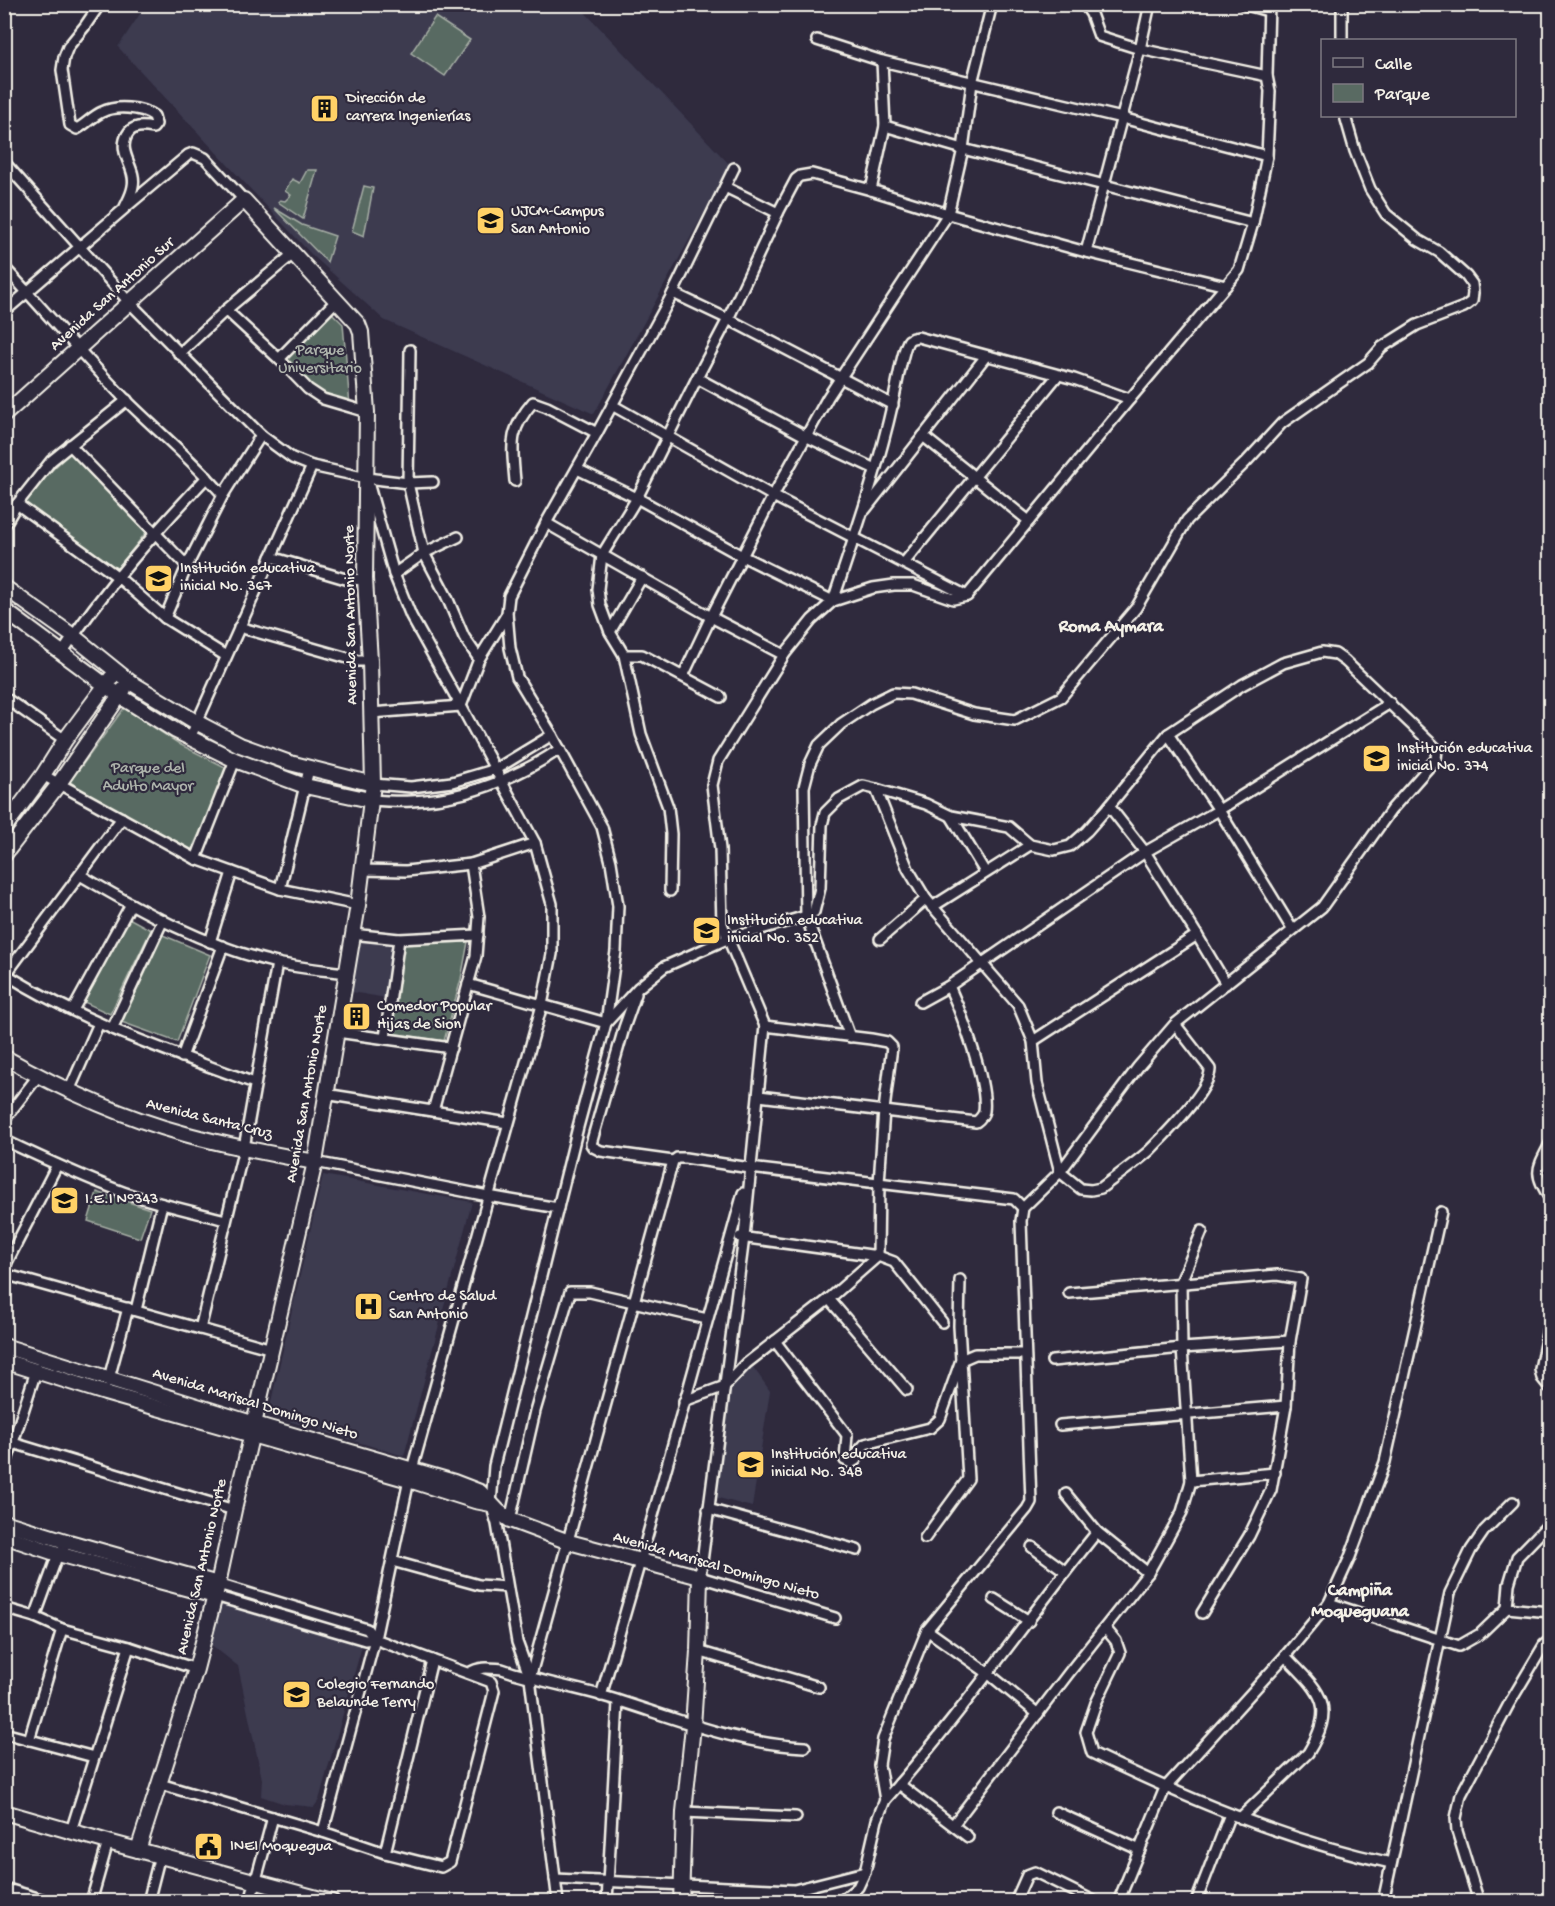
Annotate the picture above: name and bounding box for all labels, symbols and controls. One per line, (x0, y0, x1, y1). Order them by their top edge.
legend (1321, 39, 1516, 117)
text: Calle (1375, 55, 1413, 76)
text: Parque (1374, 85, 1431, 106)
place label: Dirección de carrera Ingenierías (345, 90, 471, 127)
building icon: Dirección de carrera Ingenierías (309, 92, 341, 124)
place label: UJCM-Campus San Antonio (511, 203, 605, 240)
school or university icon: UJCM-Campus San Antonio (474, 205, 506, 237)
street label: Avenida San Antonio Sur (47, 233, 180, 356)
park label: Parque Universitario (278, 342, 362, 379)
street label: Avenida San Antonio Norte (341, 524, 363, 705)
place label: Institución educativa inicial No. 367 (180, 560, 316, 597)
school or university icon: Institución educativa inicial No. 367 (143, 562, 175, 594)
district label: Roma Aymara (1058, 617, 1164, 638)
place label: Institución educativa inicial No. 374 (1397, 740, 1533, 777)
school or university icon: Institución educativa inicial No. 374 (1360, 742, 1392, 774)
park label: Parque del Adulto Mayor (103, 760, 194, 797)
place label: Institución educativa inicial No. 352 (727, 912, 863, 949)
school or university icon: Institución educativa inicial No. 352 (690, 914, 722, 946)
place label: Comedor Popular Hijas de Sion (377, 998, 493, 1035)
building icon: Comedor Popular Hijas de Sion (340, 1000, 372, 1032)
street label: Avenida San Antonio Norte (283, 1003, 333, 1184)
street label: Avenida Santa Cruz (144, 1095, 275, 1145)
school or university icon: I.E.I N°343 (48, 1184, 80, 1216)
place label: I.E.I N°343 (85, 1191, 158, 1210)
place label: Centro de Salud San Antonio (389, 1288, 498, 1325)
hospital icon: Centro de Salud San Antonio (352, 1290, 384, 1322)
street label: Avenida Mariscal Domingo Nieto (150, 1365, 360, 1445)
place label: Institución educativa inicial No. 348 (771, 1446, 907, 1483)
school or university icon: Institución educativa inicial No. 348 (734, 1448, 766, 1480)
street label: Avenida San Antonio Norte (174, 1477, 233, 1657)
street label: Avenida Mariscal Domingo Nieto (611, 1528, 821, 1606)
district label: Campiña Moqueguana (1311, 1581, 1410, 1623)
place label: Colegio Fernando Belaunde Terry (316, 1676, 434, 1713)
school or university icon: Colegio Fernando Belaunde Terry (280, 1678, 312, 1710)
public building icon: INEI Moquegua (193, 1831, 225, 1863)
place label: INEI Moquegua (230, 1838, 333, 1857)

